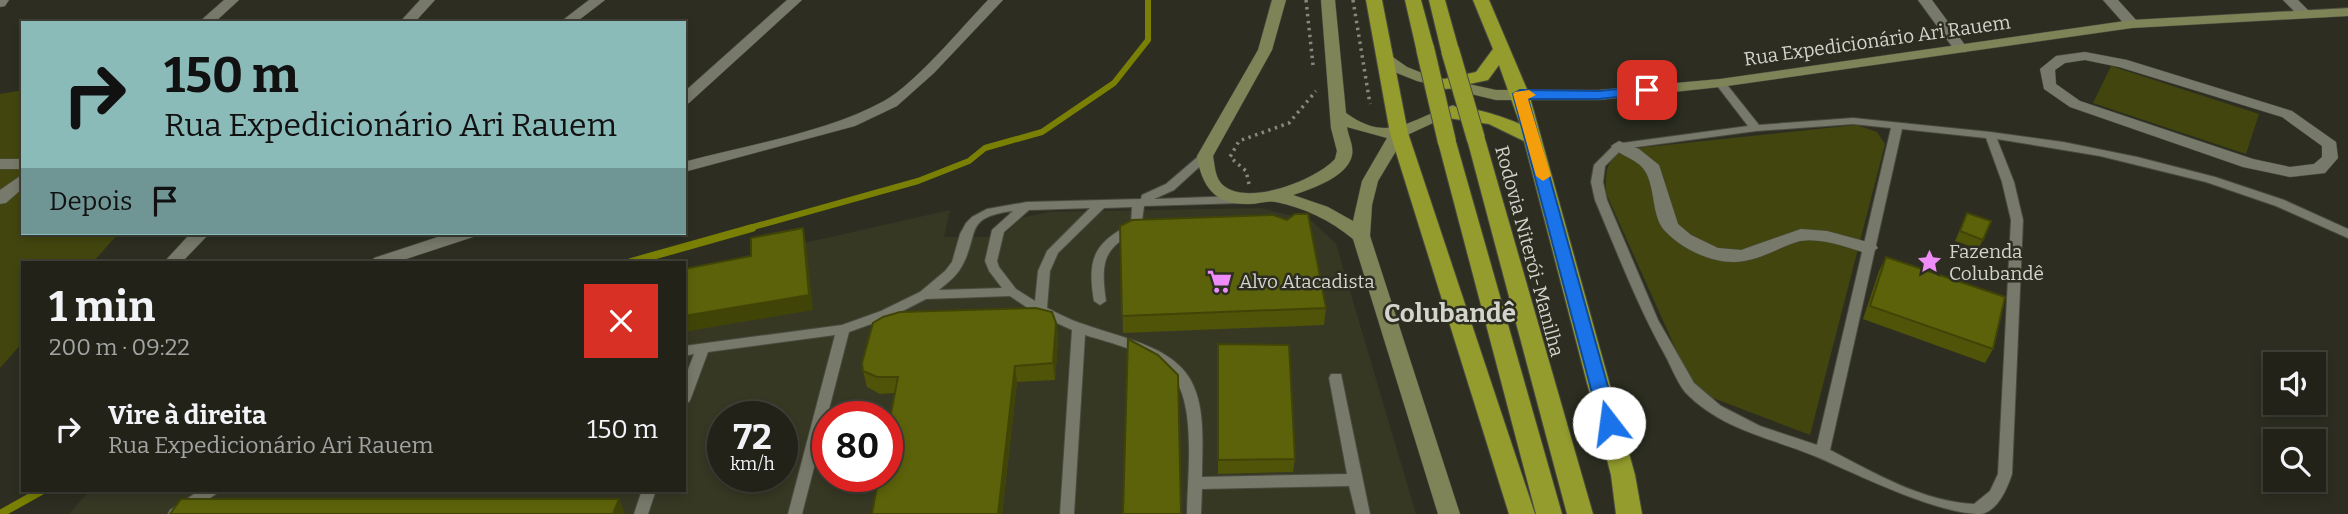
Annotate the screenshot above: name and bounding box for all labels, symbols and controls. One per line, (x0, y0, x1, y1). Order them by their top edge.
street label: Rua Expedicionário Ari Rauem (1742, 10, 2012, 71)
text: 150 m (164, 46, 299, 105)
icon: right (49, 49, 140, 140)
pin (1617, 60, 1677, 120)
icon: arrive (1628, 71, 1666, 109)
text: Rua Expedicionário Ari Rauem (164, 106, 617, 144)
street label: Rodovia Niterói-Manilha (1490, 143, 1569, 360)
icon: arrive (146, 182, 184, 220)
text: Depois (49, 186, 132, 217)
place label: Fazenda Colubandê (1949, 240, 2044, 285)
place icon: Fazenda Colubandê (1915, 248, 1943, 276)
supermarket icon: Alvo Atacadista (1205, 267, 1233, 295)
place label: Alvo Atacadista (1239, 270, 1375, 293)
text: 1 min (49, 282, 155, 332)
button: close (584, 284, 658, 358)
district label: Colubandê (1384, 298, 1516, 329)
text: 200 m · 09:22 (49, 333, 190, 361)
map controls (2263, 352, 2326, 492)
button: sound (2263, 352, 2326, 415)
position arrow (1572, 386, 1646, 460)
text: Vire à direita (108, 400, 267, 431)
speed limit sign: 80 (812, 401, 903, 492)
icon: right (49, 410, 87, 448)
text: 150 m (587, 414, 658, 445)
text: 72 (733, 416, 772, 458)
button: search (2263, 429, 2326, 492)
text: Rua Expedicionário Ari Rauem (108, 431, 434, 459)
text: km/h (730, 453, 775, 475)

